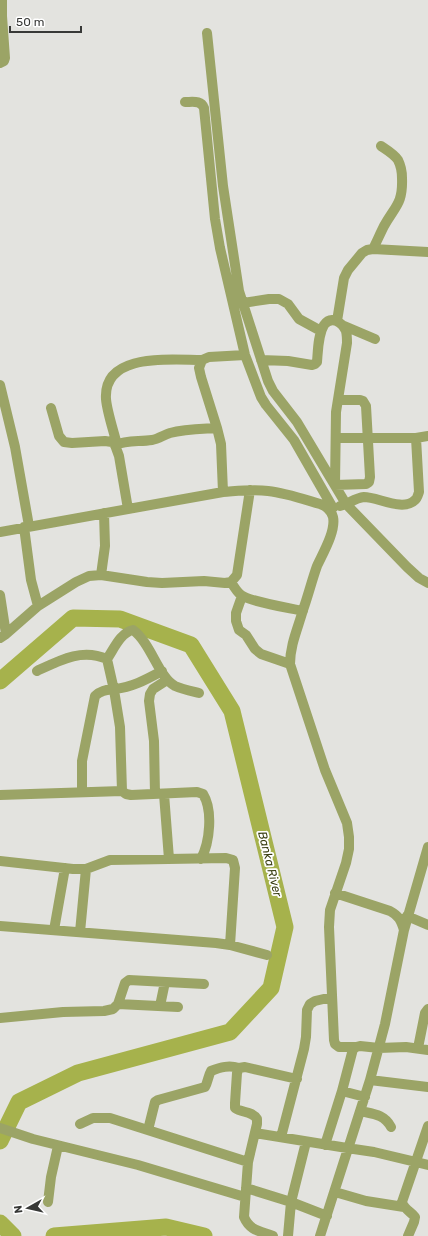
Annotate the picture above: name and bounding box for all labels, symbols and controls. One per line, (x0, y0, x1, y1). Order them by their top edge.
scale bar (10, 8, 81, 34)
text: 50 m (16, 15, 44, 29)
water label: Banka River (255, 830, 285, 899)
north arrow (8, 1188, 48, 1228)
text: N (12, 1204, 26, 1214)

